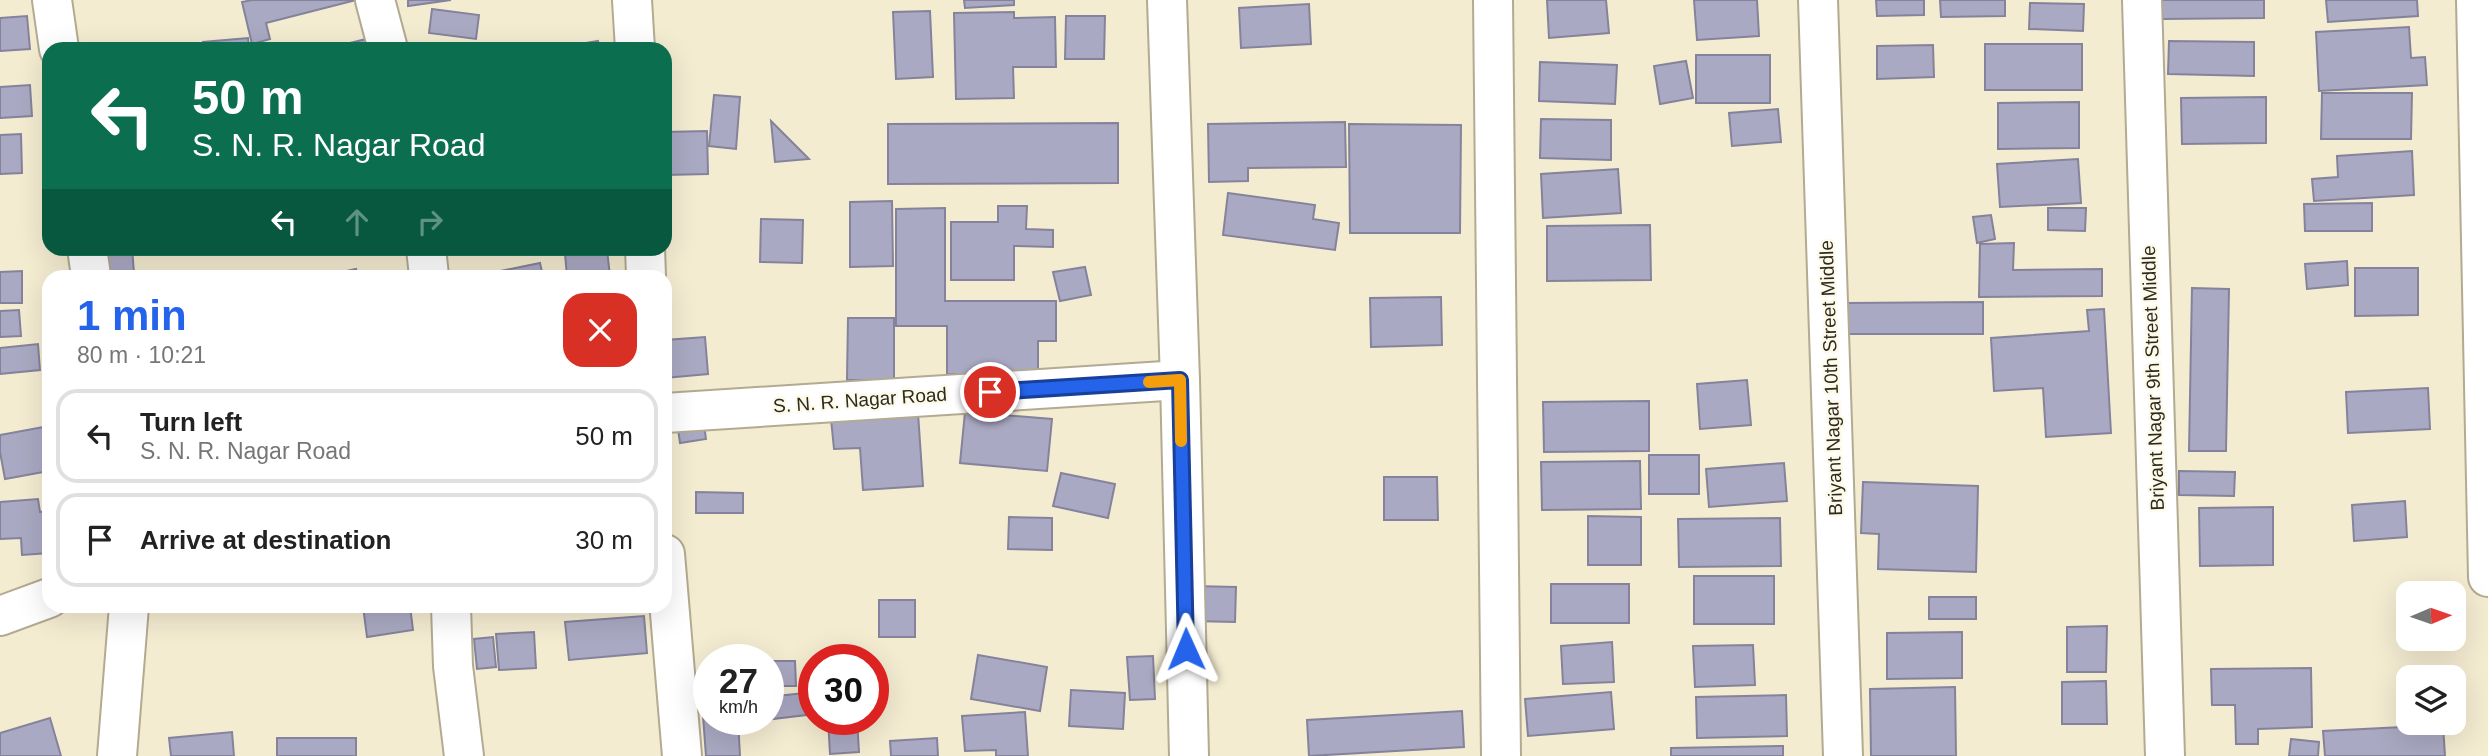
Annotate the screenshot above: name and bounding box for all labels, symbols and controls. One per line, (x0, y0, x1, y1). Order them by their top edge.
icon: left (77, 70, 168, 161)
text: 50 m (192, 70, 304, 124)
text: S. N. R. Nagar Road (192, 127, 485, 163)
icon: left (265, 203, 303, 241)
icon: ahead (338, 203, 376, 241)
icon: right (411, 203, 449, 241)
street label: Briyant Nagar 10th Street Middle (1816, 240, 1846, 516)
street label: Briyant Nagar 9th Street Middle (2138, 245, 2168, 511)
text: 1 min (77, 292, 187, 339)
button: close (563, 293, 637, 367)
text: 80 m · 10:21 (77, 342, 206, 368)
pin (960, 362, 1020, 422)
icon: arrive (971, 373, 1009, 411)
street label: S. N. R. Nagar Road (772, 383, 948, 417)
text: Turn left (140, 407, 242, 437)
icon: left (81, 417, 119, 455)
text: 50 m (575, 421, 633, 451)
text: S. N. R. Nagar Road (140, 438, 351, 464)
icon: arrive (81, 521, 119, 559)
text: Arrive at destination (140, 525, 391, 555)
text: 30 m (575, 525, 633, 555)
north arrow (2396, 581, 2466, 651)
map controls (2396, 581, 2466, 735)
position arrow (1149, 612, 1223, 686)
speed limit sign: 30 (798, 644, 889, 735)
text: 27 (719, 661, 758, 700)
button: layers (2396, 665, 2466, 735)
text: km/h (719, 697, 758, 717)

